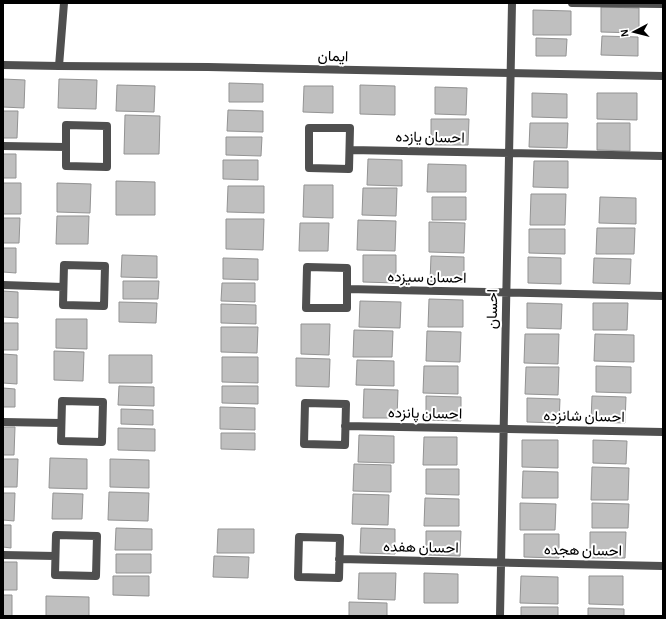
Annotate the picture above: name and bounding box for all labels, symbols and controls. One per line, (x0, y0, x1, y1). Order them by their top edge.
north arrow (614, 12, 654, 52)
text: N (619, 29, 630, 38)
street label: ایمان (317, 49, 349, 65)
street label: احسان یازده (395, 129, 465, 147)
street label: احسان سیزده (387, 269, 467, 287)
street label: احسان (485, 289, 501, 329)
street label: احسان پانزده (388, 405, 462, 424)
street label: احسان شانزده (543, 408, 625, 426)
street label: احسان هفده (383, 539, 459, 557)
street label: احسان هجده (544, 542, 622, 560)

